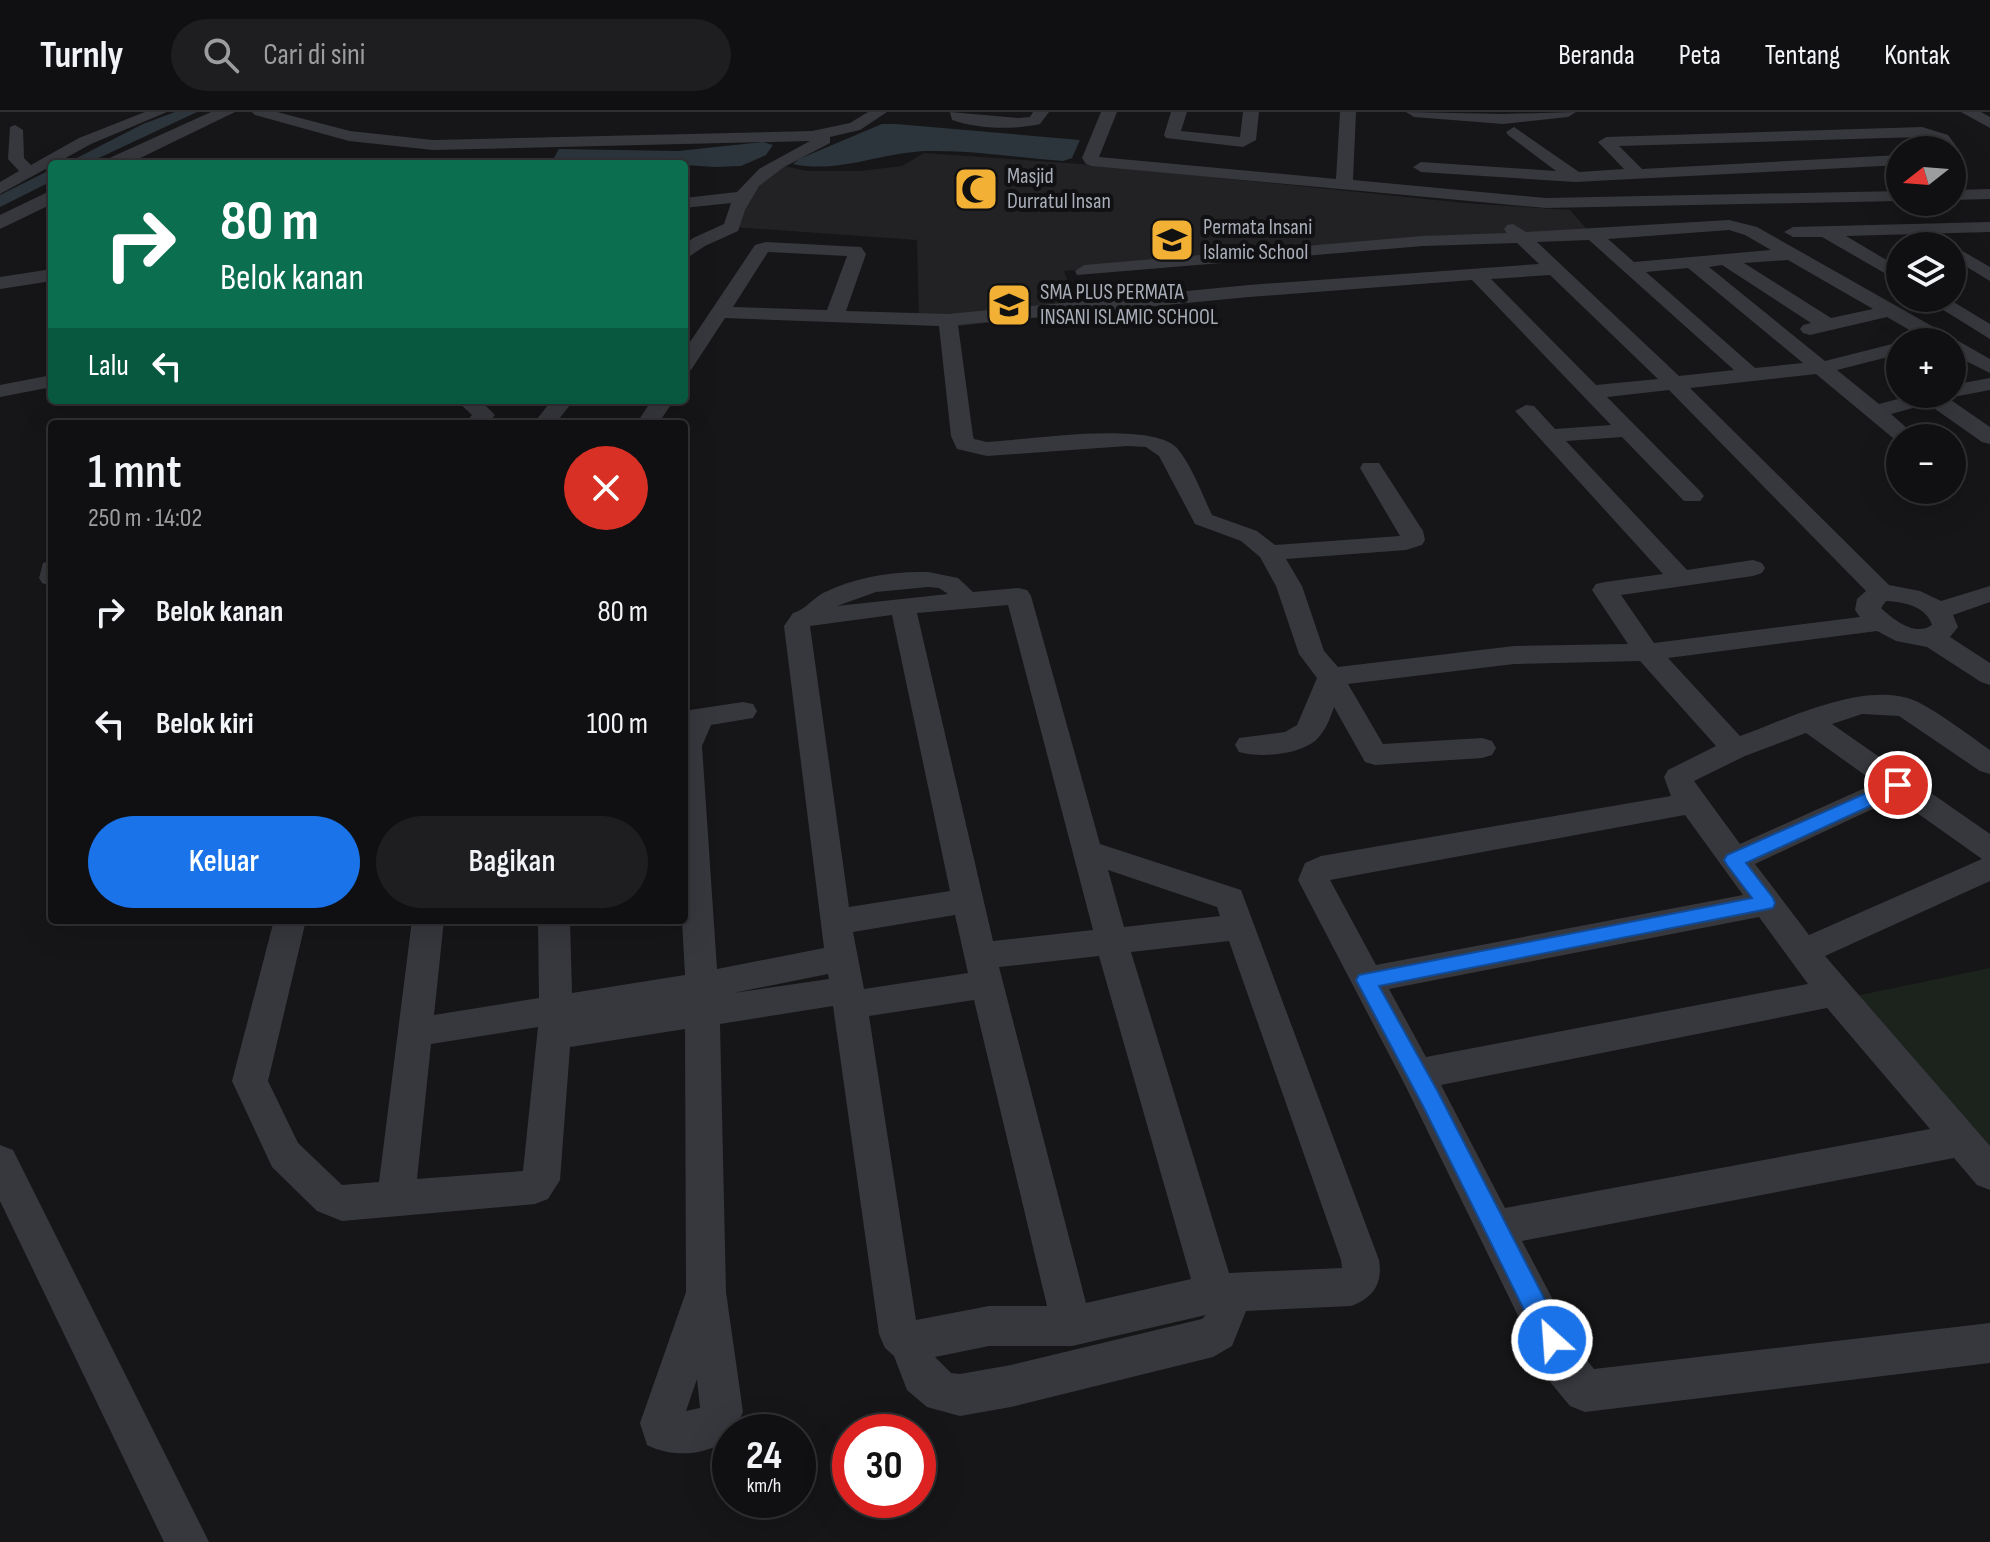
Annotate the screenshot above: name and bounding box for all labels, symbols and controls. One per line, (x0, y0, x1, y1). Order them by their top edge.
search box (171, 19, 731, 91)
text: Turnly (40, 33, 123, 78)
icon: search (199, 33, 243, 77)
text: Cari di sini (263, 37, 365, 73)
text: Beranda (1558, 39, 1635, 72)
text: Peta (1679, 39, 1721, 72)
text: Tentang (1765, 39, 1840, 72)
text: Kontak (1884, 39, 1950, 72)
north arrow (1886, 136, 1966, 216)
map controls (1886, 136, 1966, 504)
place label: Masjid Durratul Insan (1007, 163, 1111, 215)
mosque icon: Masjid Durratul Insan (952, 165, 1000, 213)
text: 80 m (220, 189, 319, 256)
icon: right (88, 192, 192, 296)
place label: Permata Insani Islamic School (1203, 214, 1312, 266)
school or university icon: Permata Insani Islamic School (1148, 216, 1196, 264)
button: layers (1886, 232, 1966, 312)
text: Belok kanan (220, 257, 364, 300)
place label: SMA PLUS PERMATA INSANI ISLAMIC SCHOOL (1040, 279, 1218, 331)
school or university icon: SMA PLUS PERMATA INSANI ISLAMIC SCHOOL (985, 281, 1033, 329)
button: + (1886, 328, 1966, 408)
icon: left (145, 344, 189, 388)
text: Lalu (88, 348, 129, 384)
button: − (1886, 424, 1966, 504)
text: 1 mnt (88, 444, 182, 501)
button: close (564, 446, 648, 530)
text: 250 m · 14:02 (88, 503, 202, 534)
icon: right (88, 590, 132, 634)
text: Belok kanan (156, 594, 283, 630)
text: 80 m (597, 594, 648, 630)
icon: left (88, 702, 132, 746)
text: Belok kiri (156, 706, 254, 742)
text: 100 m (587, 706, 648, 742)
pin (1864, 751, 1932, 819)
icon: arrive (1876, 763, 1920, 807)
button: Keluar (88, 816, 360, 908)
button: Bagikan (376, 816, 648, 908)
position arrow (1510, 1298, 1594, 1382)
speed limit sign: 30 (832, 1414, 936, 1518)
text: 24 (746, 1432, 782, 1480)
text: km/h (747, 1474, 781, 1498)

